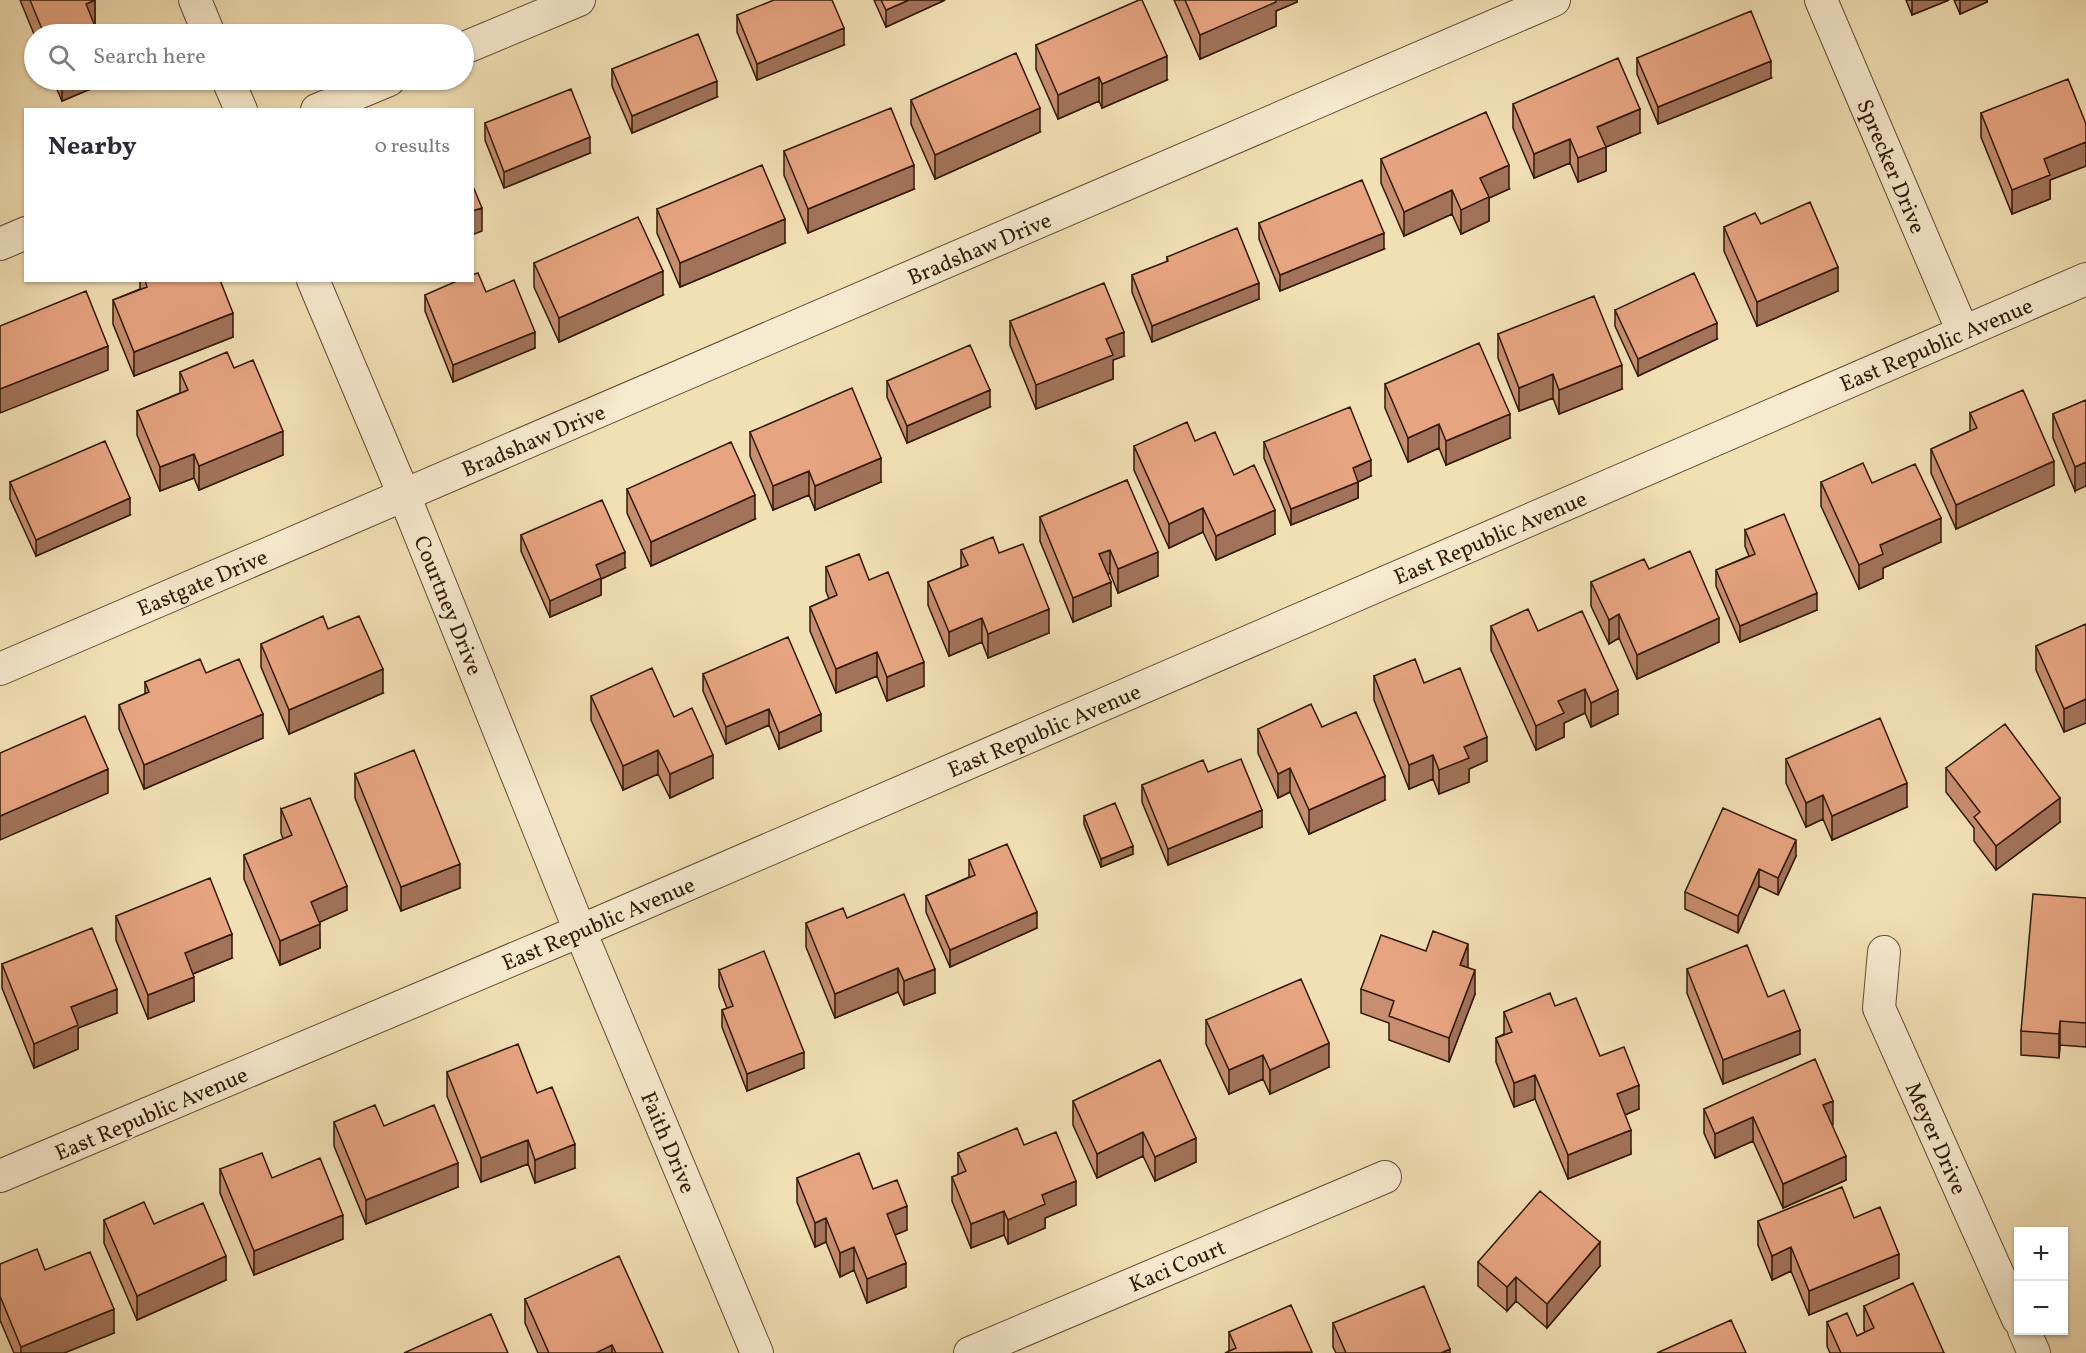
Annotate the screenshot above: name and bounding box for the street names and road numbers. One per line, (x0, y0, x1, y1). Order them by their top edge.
street label: Sprecker Drive (1847, 95, 1932, 239)
street label: Bradshaw Drive (903, 206, 1057, 295)
street label: East Republic Avenue (1836, 292, 2038, 401)
street label: Bradshaw Drive (457, 398, 611, 487)
street label: East Republic Avenue (1390, 485, 1592, 594)
street label: Courtney Drive (405, 531, 489, 680)
street label: Eastgate Drive (133, 543, 273, 626)
street label: East Republic Avenue (944, 678, 1146, 787)
street label: East Republic Avenue (498, 871, 700, 980)
street label: East Republic Avenue (51, 1061, 253, 1170)
street label: Meyer Drive (1896, 1078, 1973, 1200)
street label: Faith Drive (631, 1087, 702, 1199)
street label: Kaci Court (1125, 1233, 1231, 1302)

